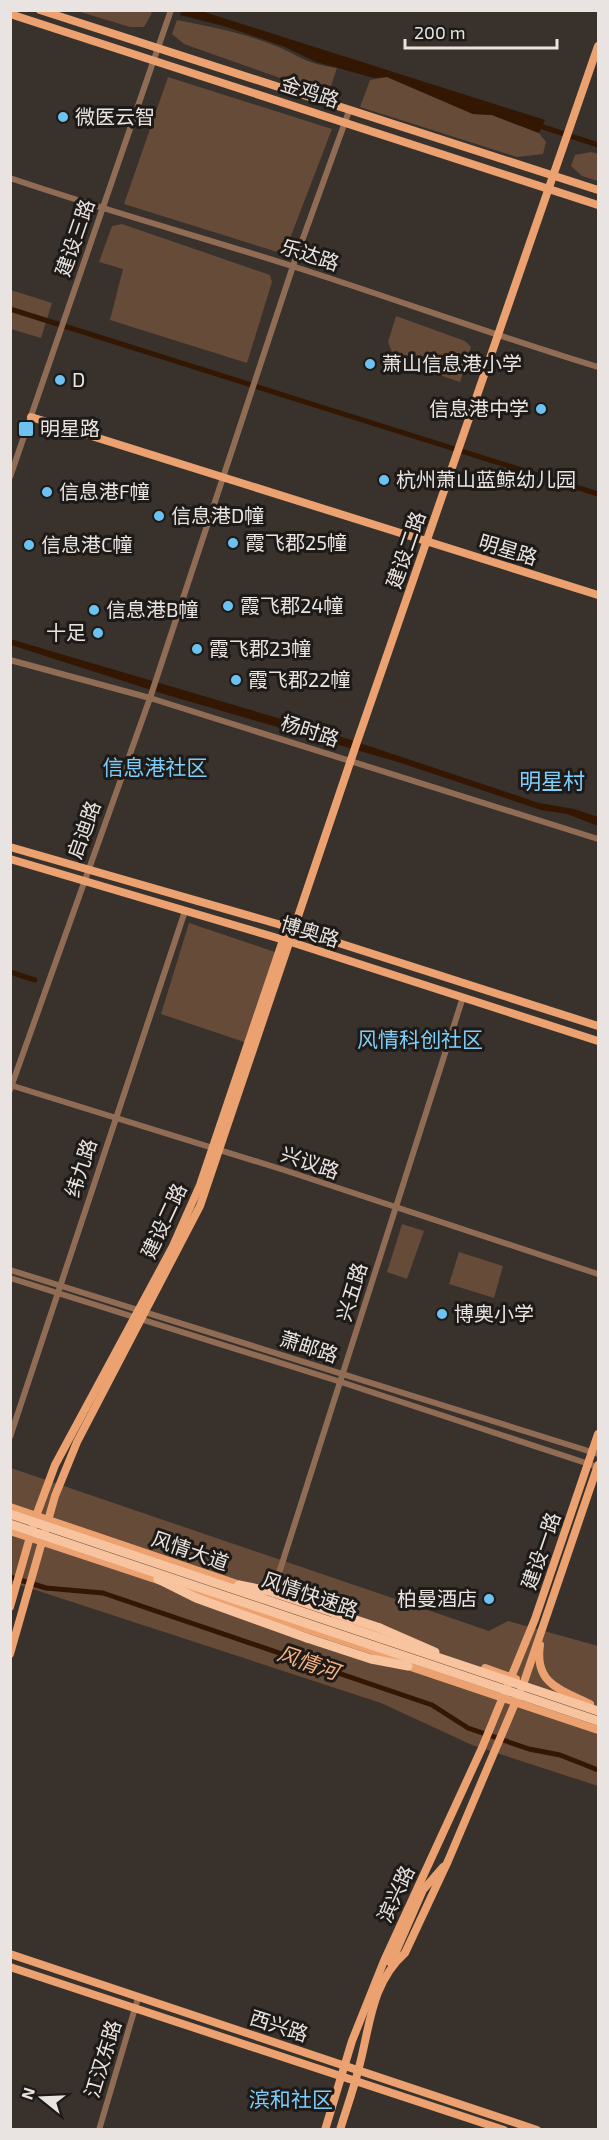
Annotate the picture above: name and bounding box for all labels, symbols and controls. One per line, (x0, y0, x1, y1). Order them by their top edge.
scale bar (405, 12, 556, 50)
text: 200 m (414, 21, 466, 43)
street label: 金鸡路 (278, 70, 343, 112)
place label: 微医云智 (75, 104, 155, 128)
marker: 微医云智 (56, 110, 70, 124)
street label: 建设三路 (50, 196, 98, 279)
street label: 乐达路 (278, 233, 343, 275)
place label: 萧山信息港小学 (382, 351, 522, 375)
marker: 萧山信息港小学 (363, 357, 377, 371)
place label: D (72, 367, 85, 391)
marker: D (53, 373, 67, 387)
place label: 信息港中学 (429, 396, 529, 420)
marker: 信息港中学 (534, 402, 548, 416)
place label: 明星路 (40, 416, 100, 440)
marker: 明星路 (17, 420, 35, 438)
place label: 杭州萧山蓝鲸幼儿园 (396, 467, 576, 491)
marker: 杭州萧山蓝鲸幼儿园 (377, 473, 391, 487)
place label: 信息港F幢 (59, 479, 150, 503)
marker: 信息港F幢 (40, 485, 54, 499)
place label: 信息港D幢 (171, 503, 264, 527)
street label: 建设二路 (381, 508, 429, 591)
marker: 信息港D幢 (152, 509, 166, 523)
street label: 明星路 (476, 529, 540, 569)
place label: 霞飞郡25幢 (245, 530, 347, 554)
place label: 信息港C幢 (41, 532, 132, 556)
marker: 霞飞郡25幢 (226, 536, 240, 550)
marker: 信息港C幢 (22, 538, 36, 552)
place label: 霞飞郡24幢 (240, 593, 344, 617)
place label: 信息港B幢 (106, 597, 198, 621)
marker: 霞飞郡24幢 (221, 599, 235, 613)
marker: 信息港B幢 (87, 603, 101, 617)
place label: 十足 (46, 620, 86, 644)
marker: 十足 (91, 626, 105, 640)
place label: 霞飞郡23幢 (209, 636, 311, 660)
marker: 霞飞郡23幢 (190, 642, 204, 656)
place label: 霞飞郡22幢 (248, 667, 350, 691)
marker: 霞飞郡22幢 (229, 673, 243, 687)
street label: 杨时路 (278, 709, 343, 751)
district label: 信息港社区 (103, 754, 208, 779)
district label: 明星村 (519, 767, 585, 793)
street label: 启迪路 (62, 797, 105, 862)
street label: 博奥路 (278, 911, 342, 951)
district label: 风情科创社区 (357, 1026, 483, 1051)
street label: 纬九路 (59, 1135, 101, 1200)
street label: 兴议路 (278, 1141, 343, 1183)
street label: 建设二路 (135, 1179, 191, 1262)
street label: 兴五路 (331, 1260, 371, 1324)
place label: 博奥小学 (454, 1301, 534, 1325)
marker: 博奥小学 (435, 1307, 449, 1321)
street label: 萧邮路 (277, 1325, 342, 1367)
street label: 建设一路 (516, 1509, 564, 1592)
street label: 风情大道 (149, 1526, 232, 1574)
street label: 风情快速路 (259, 1566, 362, 1622)
place label: 柏曼酒店 (397, 1586, 477, 1610)
marker: 柏曼酒店 (482, 1592, 496, 1606)
water label: 风情河 (275, 1640, 346, 1685)
street label: 滨兴路 (372, 1861, 419, 1926)
street label: 西兴路 (247, 2004, 312, 2046)
street label: 江汉东路 (79, 2017, 125, 2100)
north arrow (12, 2068, 72, 2128)
text: N (16, 2085, 38, 2102)
district label: 滨和社区 (249, 2086, 333, 2111)

